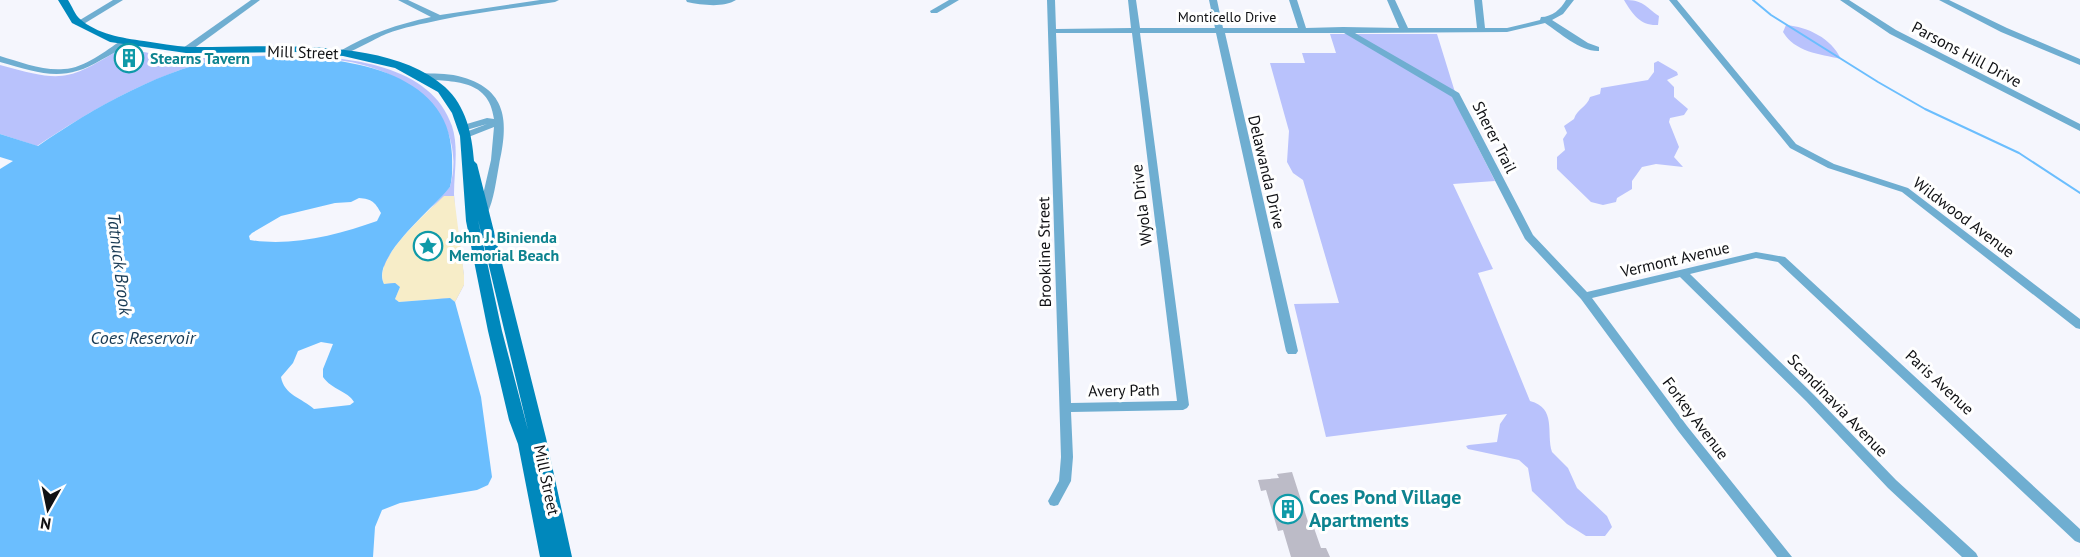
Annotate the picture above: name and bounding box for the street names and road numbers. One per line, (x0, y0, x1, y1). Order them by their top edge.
street label: Monticello Drive (1178, 8, 1276, 26)
street label: Parsons Hill Drive (1909, 17, 2025, 91)
street label: Mill Street (267, 41, 340, 63)
street label: Sherer Trail (1468, 98, 1522, 176)
street label: Delawanda Drive (1244, 113, 1290, 231)
street label: Wyola Drive (1126, 163, 1156, 247)
street label: Wildwood Avenue (1909, 172, 2019, 262)
street label: Brookline Street (1033, 196, 1055, 307)
street label: Vermont Avenue (1618, 237, 1731, 281)
street label: Paris Avenue (1902, 345, 1978, 419)
street label: Scandinavia Avenue (1784, 349, 1892, 461)
street label: Forkey Avenue (1658, 373, 1734, 463)
street label: Avery Path (1088, 379, 1160, 401)
street label: Mill Street (530, 443, 564, 518)

